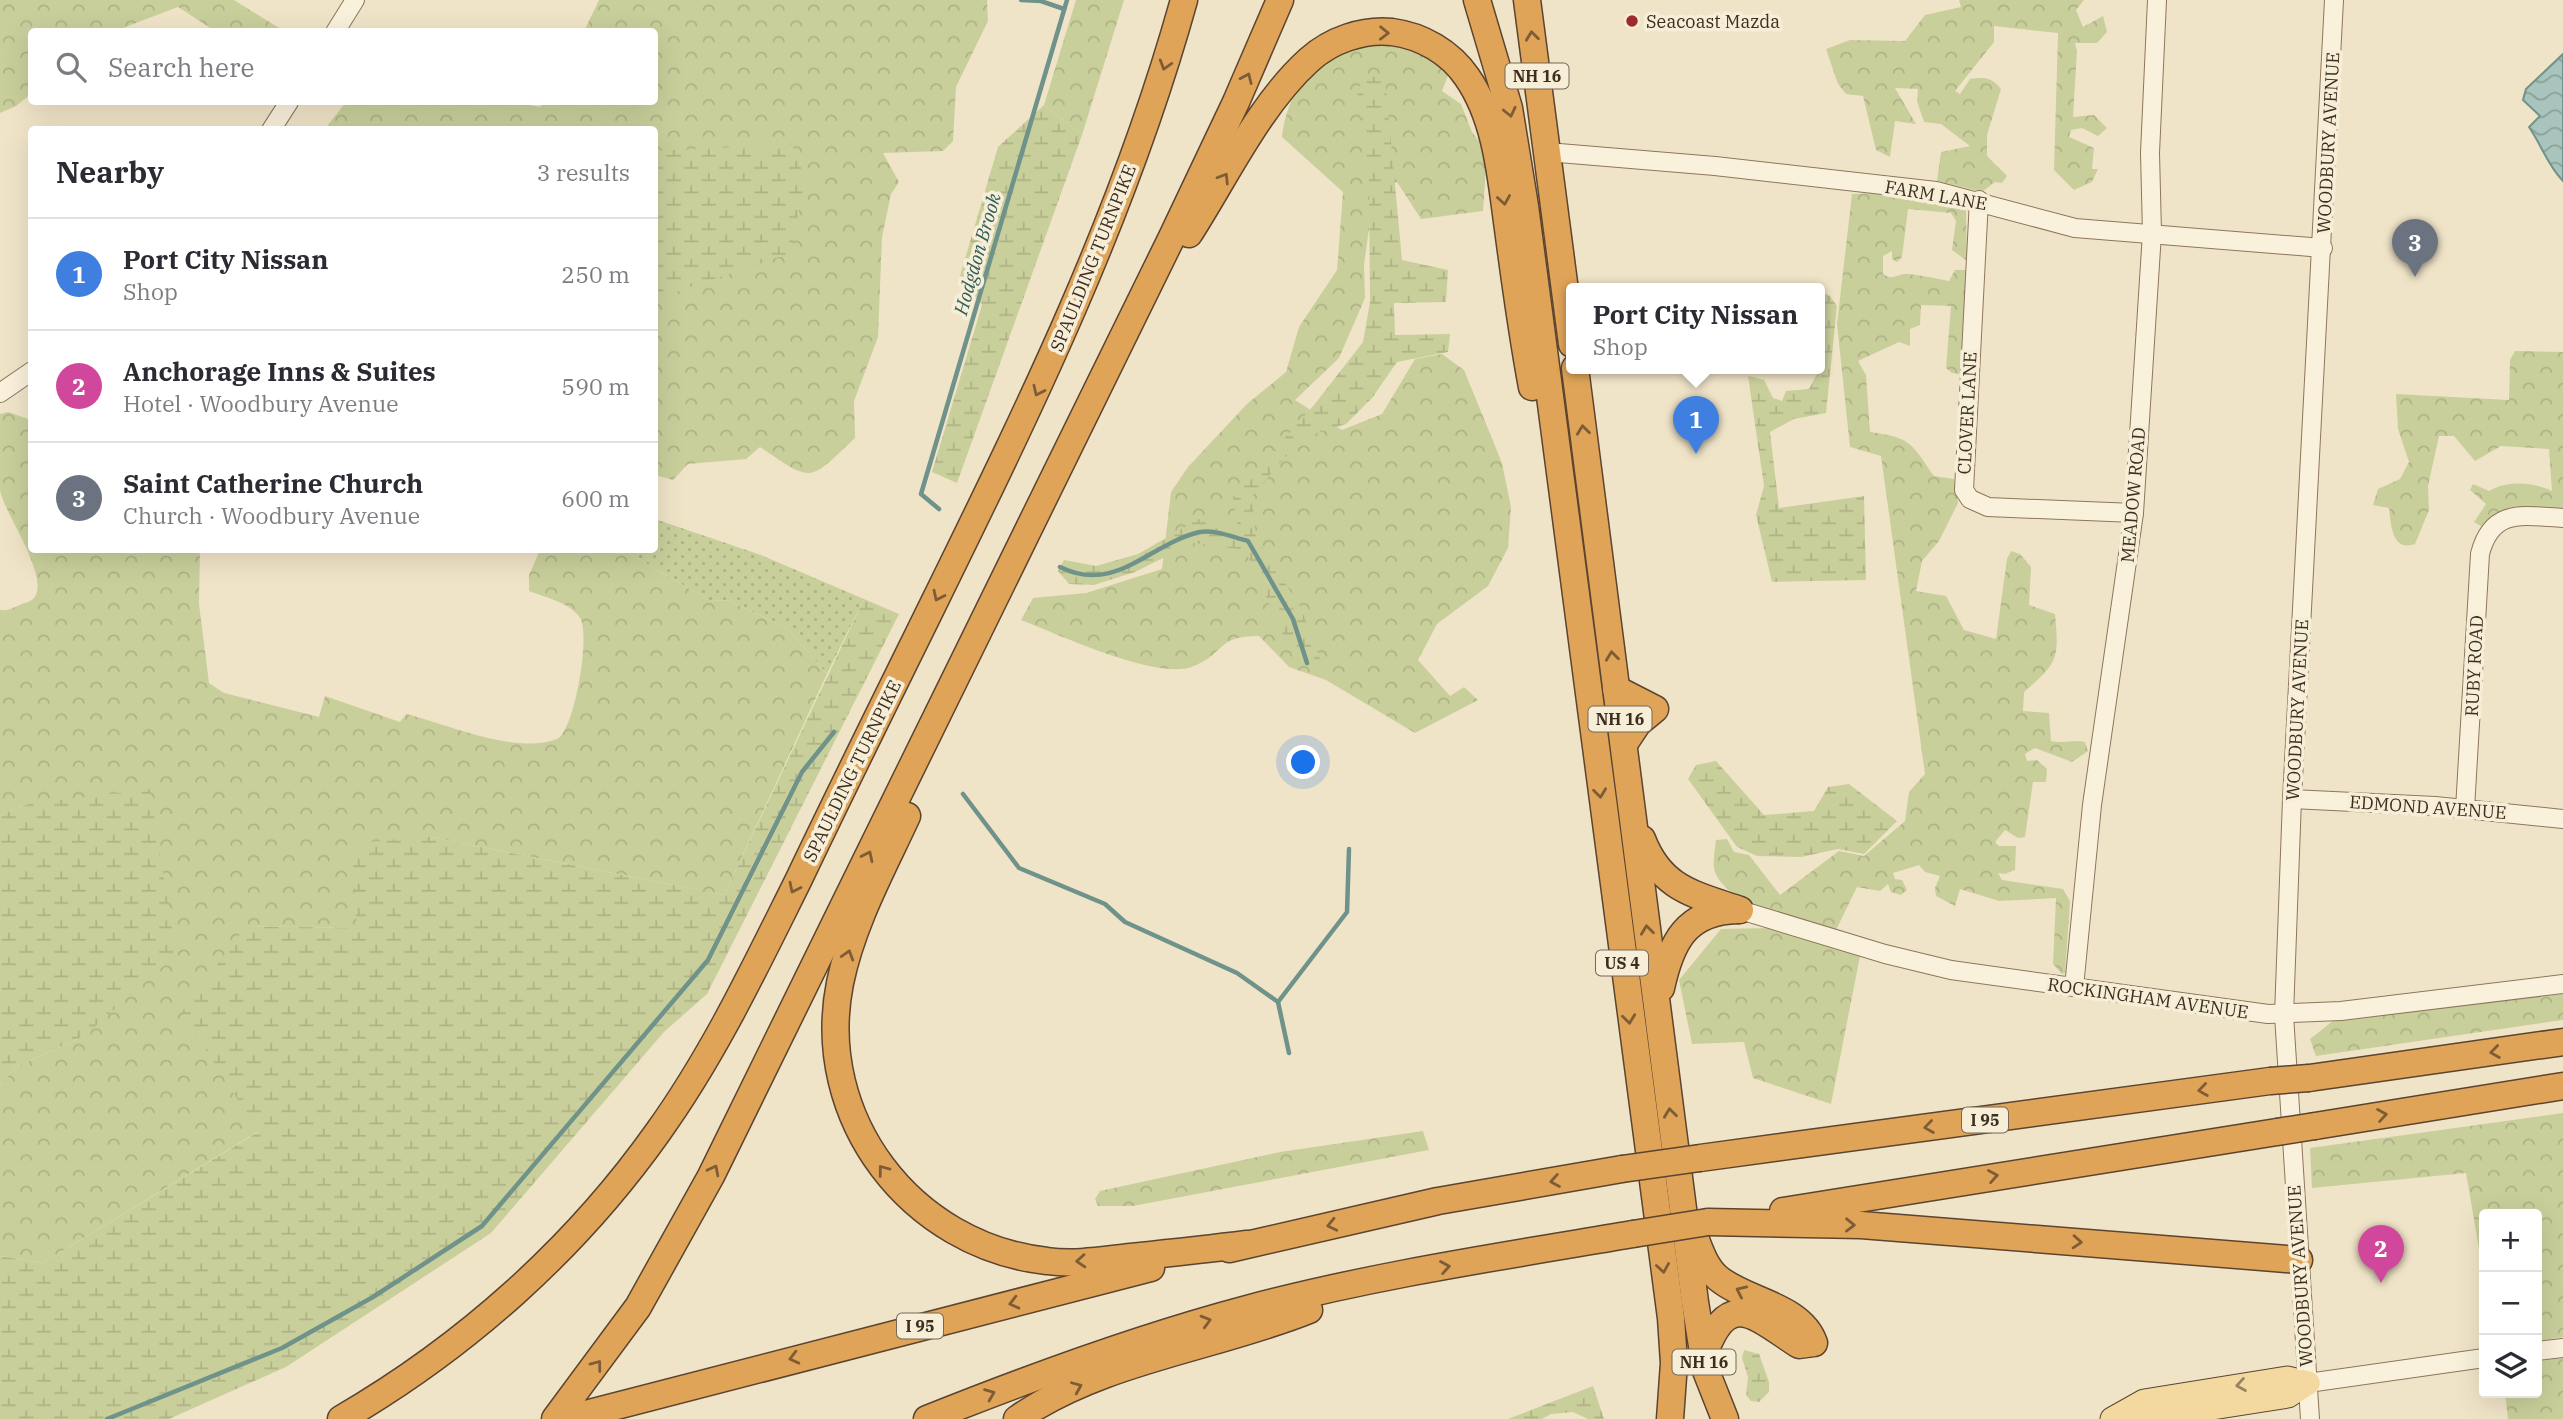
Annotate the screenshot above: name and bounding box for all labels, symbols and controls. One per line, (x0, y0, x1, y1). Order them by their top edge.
place label: Seacoast Mazda (1646, 10, 1780, 33)
marker: Seacoast Mazda (1624, 13, 1640, 29)
one-way arrow (1379, 25, 1390, 40)
search box (28, 28, 658, 105)
one-way arrow (1525, 30, 1540, 42)
icon: search (52, 48, 90, 86)
text: Search here (108, 50, 254, 84)
street label: WOODBURY AVENUE (2312, 52, 2344, 234)
one-way arrow (1158, 59, 1173, 71)
road number: NH 16 (1506, 64, 1568, 88)
one-way arrow (1239, 73, 1253, 85)
one-way arrow (1501, 106, 1516, 118)
text: Nearby (56, 152, 164, 191)
text: 3 results (537, 157, 630, 187)
street label: SPAULDING TURNPIKE (1045, 161, 1141, 355)
one-way arrow (1216, 172, 1229, 185)
street label: FARM LANE (1883, 175, 1989, 215)
water label: Hodgdon Brook (948, 189, 1006, 319)
one-way arrow (1496, 194, 1511, 206)
pin: 3 (2392, 219, 2438, 277)
text: Port City Nissan (123, 242, 328, 276)
text: 1 (72, 259, 86, 289)
text: 250 m (561, 259, 630, 289)
text: Shop (123, 276, 178, 306)
popup (1566, 283, 1825, 374)
text: Port City Nissan (1593, 297, 1798, 331)
text: Shop (1593, 331, 1648, 361)
street label: CLOVER LANE (1952, 351, 1982, 475)
text: Anchorage Inns & Suites (123, 354, 436, 388)
text: 2 (72, 371, 86, 401)
text: 590 m (561, 371, 630, 401)
one-way arrow (1032, 384, 1046, 396)
text: Hotel · Woodbury Avenue (123, 388, 399, 418)
pin: 1 (1673, 396, 1719, 454)
one-way arrow (1575, 424, 1590, 436)
street label: MEADOW ROAD (2116, 426, 2150, 564)
text: Saint Catherine Church (123, 466, 423, 500)
text: 3 (72, 483, 86, 513)
text: 600 m (561, 483, 630, 513)
text: Church · Woodbury Avenue (123, 500, 420, 530)
one-way arrow (932, 589, 946, 601)
street label: RUBY ROAD (2460, 615, 2488, 717)
street label: WOODBURY AVENUE (2281, 619, 2313, 801)
one-way arrow (1605, 650, 1620, 662)
street label: SPAULDING TURNPIKE (798, 676, 906, 866)
road number: NH 16 (1588, 706, 1652, 732)
your location (1286, 745, 1320, 779)
one-way arrow (1593, 788, 1608, 799)
street label: EDMOND AVENUE (2349, 790, 2507, 824)
one-way arrow (860, 851, 874, 863)
one-way arrow (789, 881, 803, 893)
one-way arrow (1640, 924, 1655, 936)
one-way arrow (840, 949, 854, 961)
road number: US 4 (1596, 951, 1648, 976)
street label: ROCKINGHAM AVENUE (2046, 973, 2250, 1023)
one-way arrow (1622, 1013, 1637, 1025)
one-way arrow (2490, 1044, 2501, 1059)
one-way arrow (2197, 1083, 2209, 1098)
one-way arrow (1663, 1107, 1678, 1119)
road number: I 95 (1962, 1108, 2008, 1132)
one-way arrow (2376, 1108, 2388, 1123)
one-way arrow (1923, 1119, 1935, 1134)
one-way arrow (706, 1165, 719, 1177)
one-way arrow (879, 1165, 892, 1178)
one-way arrow (1987, 1169, 1999, 1184)
one-way arrow (1549, 1172, 1561, 1187)
street label: WOODBURY AVENUE (2282, 1185, 2318, 1367)
map controls (2479, 1209, 2542, 1398)
button: + (2479, 1209, 2542, 1272)
one-way arrow (1326, 1217, 1338, 1231)
one-way arrow (1845, 1217, 1856, 1232)
pin: 2 (2358, 1225, 2404, 1283)
one-way arrow (2071, 1234, 2082, 1249)
one-way arrow (1076, 1254, 1087, 1269)
one-way arrow (1439, 1260, 1451, 1275)
one-way arrow (1655, 1262, 1670, 1273)
button: − (2479, 1272, 2542, 1335)
one-way arrow (1736, 1285, 1748, 1299)
one-way arrow (1008, 1295, 1020, 1309)
road number: I 95 (897, 1314, 943, 1338)
one-way arrow (1199, 1315, 1211, 1329)
button: layers (2479, 1335, 2542, 1398)
one-way arrow (788, 1350, 800, 1364)
road number: NH 16 (1672, 1350, 1736, 1374)
one-way arrow (589, 1360, 602, 1373)
one-way arrow (2235, 1377, 2246, 1392)
one-way arrow (1071, 1382, 1083, 1396)
one-way arrow (984, 1388, 996, 1402)

